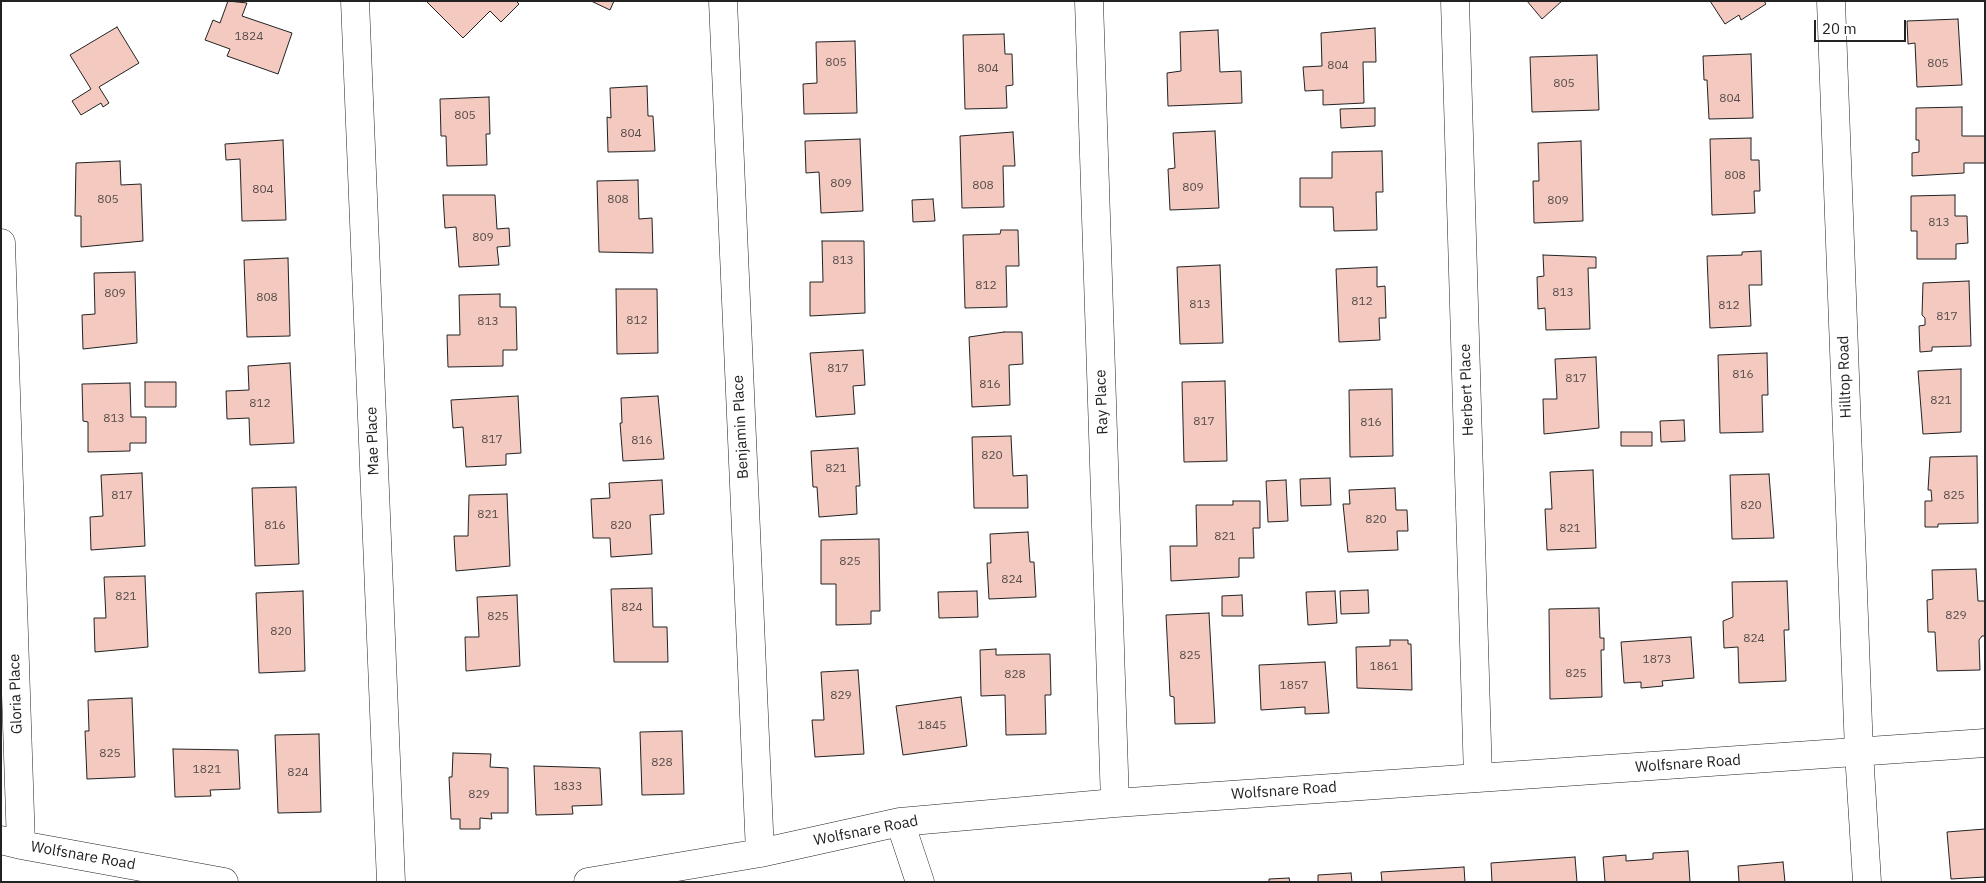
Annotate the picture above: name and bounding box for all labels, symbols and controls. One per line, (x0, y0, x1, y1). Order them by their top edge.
scale bar (1816, 10, 1908, 42)
text: 20 m (1822, 19, 1857, 38)
house number: 1824 (235, 30, 263, 44)
house number: 805 (825, 56, 847, 70)
house number: 805 (1927, 57, 1949, 71)
house number: 804 (1327, 59, 1349, 73)
house number: 804 (977, 62, 999, 76)
house number: 805 (1553, 77, 1575, 91)
house number: 804 (1719, 92, 1741, 106)
house number: 805 (454, 109, 476, 123)
house number: 804 (620, 127, 642, 141)
house number: 808 (1724, 169, 1746, 183)
house number: 809 (830, 177, 852, 191)
house number: 808 (972, 179, 994, 193)
house number: 809 (1182, 181, 1204, 195)
house number: 804 (252, 183, 274, 197)
house number: 805 (97, 193, 119, 207)
house number: 808 (607, 193, 629, 207)
house number: 809 (1547, 194, 1569, 208)
house number: 813 (1928, 216, 1950, 230)
house number: 809 (472, 231, 494, 245)
house number: 813 (832, 254, 854, 268)
house number: 812 (975, 279, 997, 293)
house number: 813 (1552, 286, 1574, 300)
house number: 809 (104, 287, 126, 301)
house number: 808 (256, 291, 278, 305)
house number: 812 (1351, 295, 1373, 309)
house number: 813 (1189, 298, 1211, 312)
house number: 812 (1718, 299, 1740, 313)
house number: 817 (1936, 310, 1958, 324)
house number: 812 (626, 314, 648, 328)
house number: 813 (477, 315, 499, 329)
street label: Hilltop Road (1835, 335, 1855, 419)
street label: Herbert Place (1456, 343, 1478, 437)
house number: 817 (827, 362, 849, 376)
house number: 816 (1732, 368, 1754, 382)
street label: Ray Place (1092, 369, 1112, 435)
house number: 817 (1565, 372, 1587, 386)
street label: Benjamin Place (729, 375, 753, 479)
house number: 816 (979, 378, 1001, 392)
house number: 821 (1930, 394, 1952, 408)
house number: 812 (249, 397, 271, 411)
street label: Mae Place (363, 406, 383, 476)
house number: 813 (103, 412, 125, 426)
house number: 817 (1193, 415, 1215, 429)
house number: 816 (1360, 416, 1382, 430)
house number: 817 (481, 433, 503, 447)
house number: 816 (631, 434, 653, 448)
house number: 820 (981, 449, 1003, 463)
house number: 821 (825, 462, 847, 476)
house number: 817 (111, 489, 133, 503)
house number: 825 (1943, 489, 1965, 503)
house number: 820 (1740, 499, 1762, 513)
house number: 821 (477, 508, 499, 522)
house number: 820 (1365, 513, 1387, 527)
house number: 816 (264, 519, 286, 533)
house number: 820 (610, 519, 632, 533)
house number: 821 (1559, 522, 1581, 536)
house number: 821 (1214, 530, 1236, 544)
house number: 825 (839, 555, 861, 569)
house number: 824 (1001, 573, 1023, 587)
house number: 821 (115, 590, 137, 604)
house number: 824 (621, 601, 643, 615)
house number: 829 (1945, 609, 1967, 623)
house number: 825 (487, 610, 509, 624)
house number: 820 (270, 625, 292, 639)
house number: 824 (1743, 632, 1765, 646)
house number: 825 (1179, 649, 1201, 663)
street label: Gloria Place (6, 653, 26, 735)
house number: 1873 (1643, 653, 1671, 667)
house number: 1861 (1370, 660, 1398, 674)
house number: 825 (1565, 667, 1587, 681)
house number: 828 (1004, 668, 1026, 682)
house number: 1857 (1280, 679, 1308, 693)
house number: 829 (830, 689, 852, 703)
house number: 1845 (918, 719, 946, 733)
house number: 825 (99, 747, 121, 761)
street label: Wolfsnare Road (1634, 751, 1742, 777)
house number: 828 (651, 756, 673, 770)
house number: 1821 (193, 763, 221, 777)
house number: 824 (287, 766, 309, 780)
street label: Wolfsnare Road (1230, 778, 1338, 804)
house number: 1833 (554, 780, 582, 794)
house number: 829 (468, 788, 490, 802)
street label: Wolfsnare Road (812, 812, 920, 850)
street label: Wolfsnare Road (29, 838, 137, 874)

